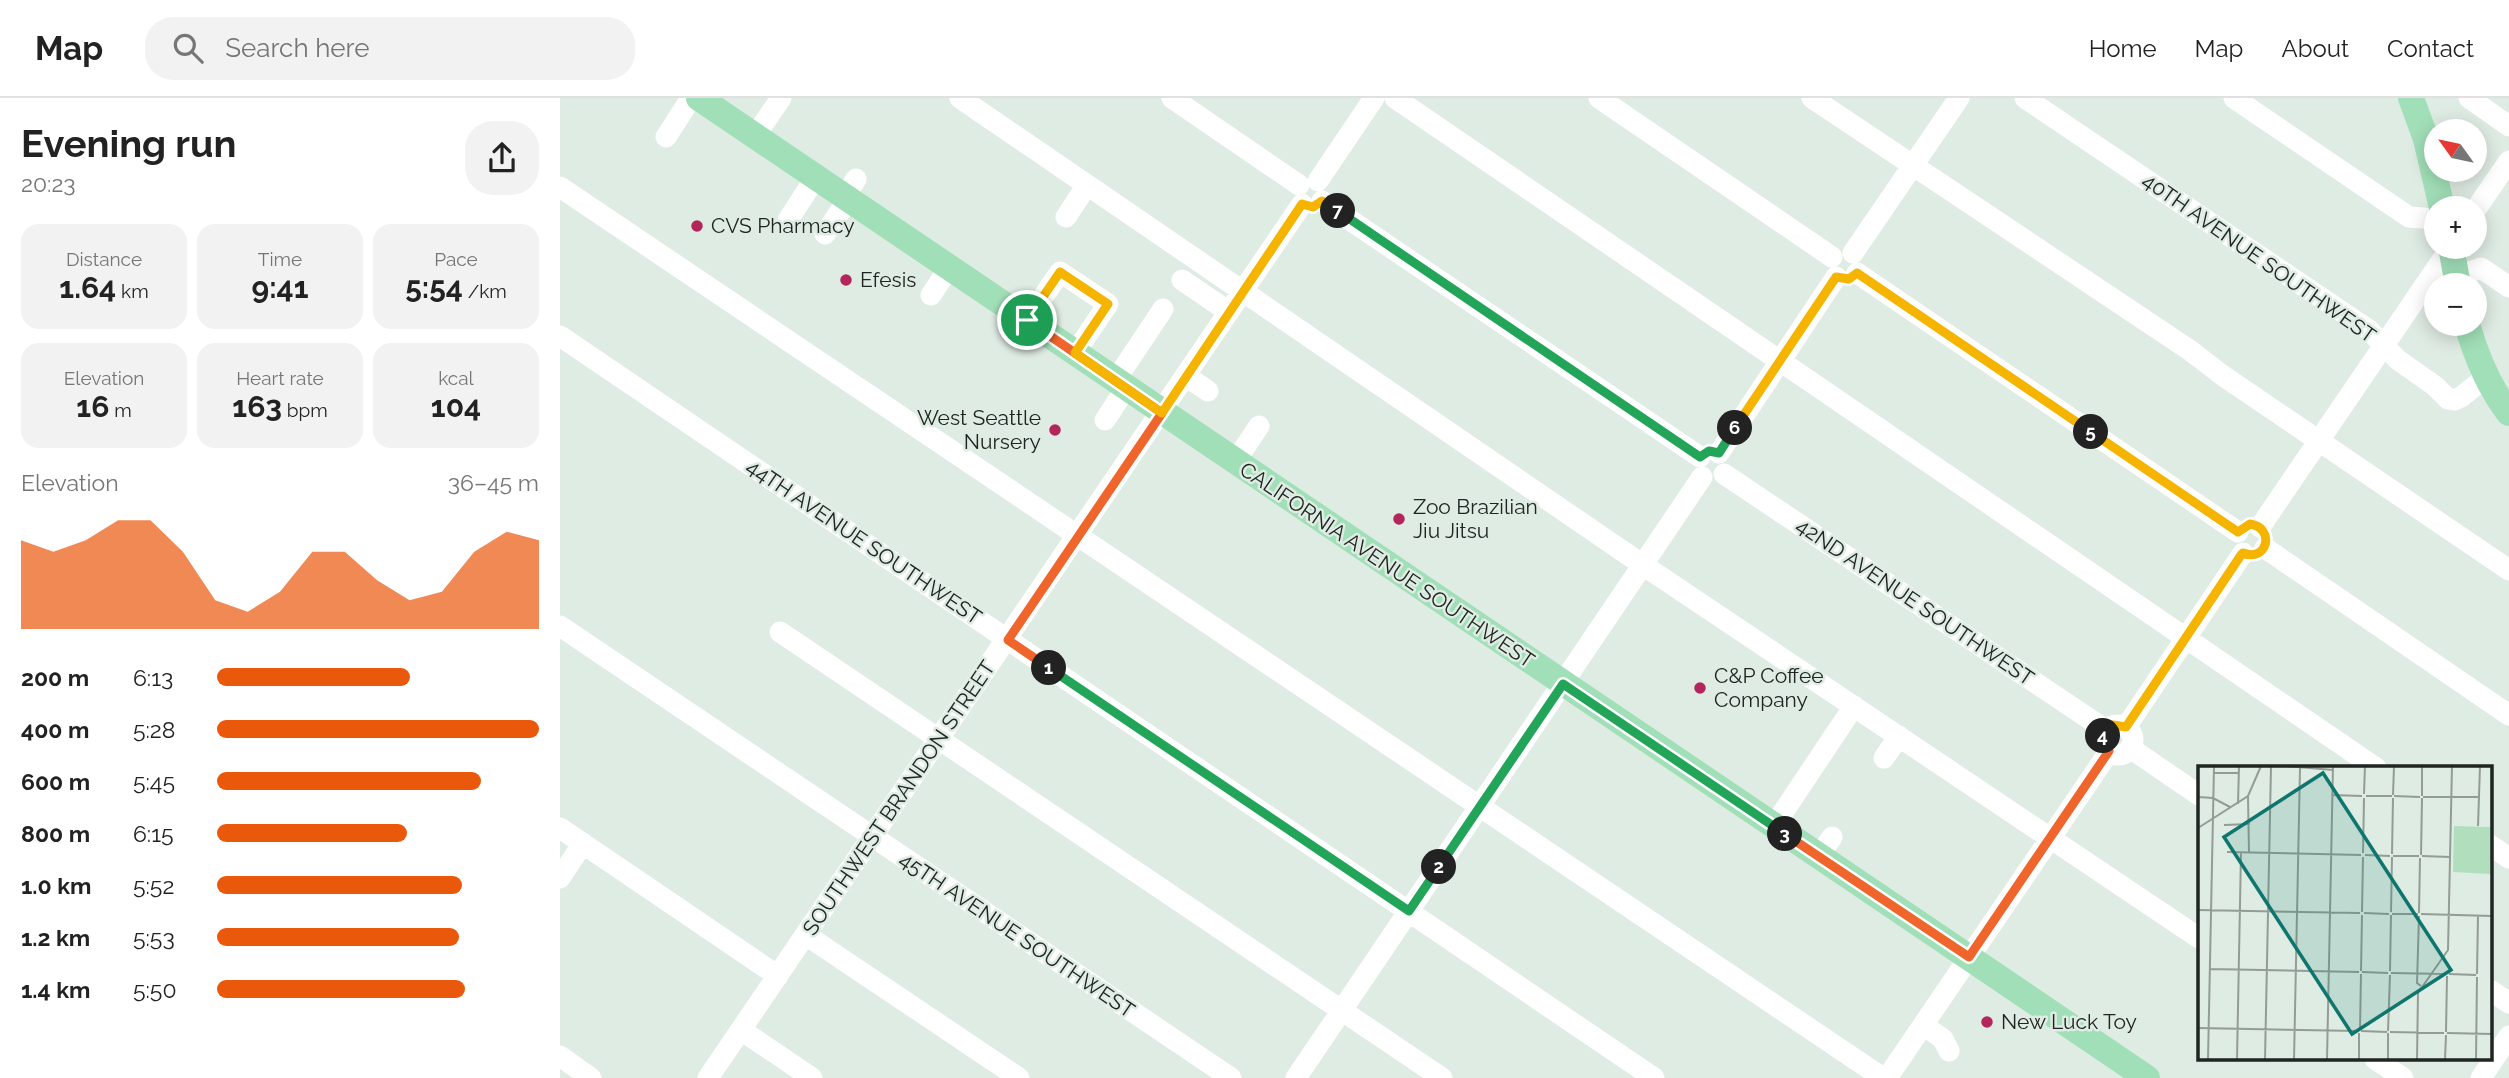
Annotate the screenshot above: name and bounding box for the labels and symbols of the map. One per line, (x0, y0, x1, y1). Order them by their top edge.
north arrow (2424, 119, 2487, 182)
street label: 40TH AVENUE SOUTHWEST (2138, 167, 2381, 348)
pin: 7 (1320, 194, 1356, 228)
place label: CVS Pharmacy (711, 213, 855, 238)
marker: CVS Pharmacy (689, 218, 705, 234)
place label: Efesis (860, 267, 916, 292)
marker: Efesis (838, 272, 854, 288)
pin (997, 290, 1057, 350)
place label: West Seattle Nursery (917, 405, 1041, 454)
pin: 6 (1718, 410, 1752, 446)
pin: 5 (2074, 414, 2108, 450)
marker: West Seattle Nursery (1047, 422, 1063, 438)
street label: 44TH AVENUE SOUTHWEST (742, 453, 987, 630)
street label: CALIFORNIA AVENUE SOUTHWEST (1235, 456, 1540, 673)
place label: Zoo Brazilian Jiu Jitsu (1413, 494, 1538, 543)
marker: Zoo Brazilian Jiu Jitsu (1391, 511, 1407, 527)
street label: 42ND AVENUE SOUTHWEST (1792, 513, 2039, 691)
pin: 1 (1032, 650, 1066, 686)
street label: SOUTHWEST BRANDON STREET (797, 656, 1000, 940)
place label: C&P Coffee Company (1714, 663, 1824, 712)
marker: C&P Coffee Company (1692, 680, 1708, 696)
pin: 4 (2086, 718, 2120, 754)
inset map (2198, 766, 2492, 1060)
pin: 3 (1768, 816, 1802, 852)
street label: 45TH AVENUE SOUTHWEST (895, 846, 1140, 1023)
pin: 2 (1422, 850, 1456, 884)
place label: New Luck Toy (2001, 1009, 2137, 1034)
marker: New Luck Toy (1979, 1014, 1995, 1030)

